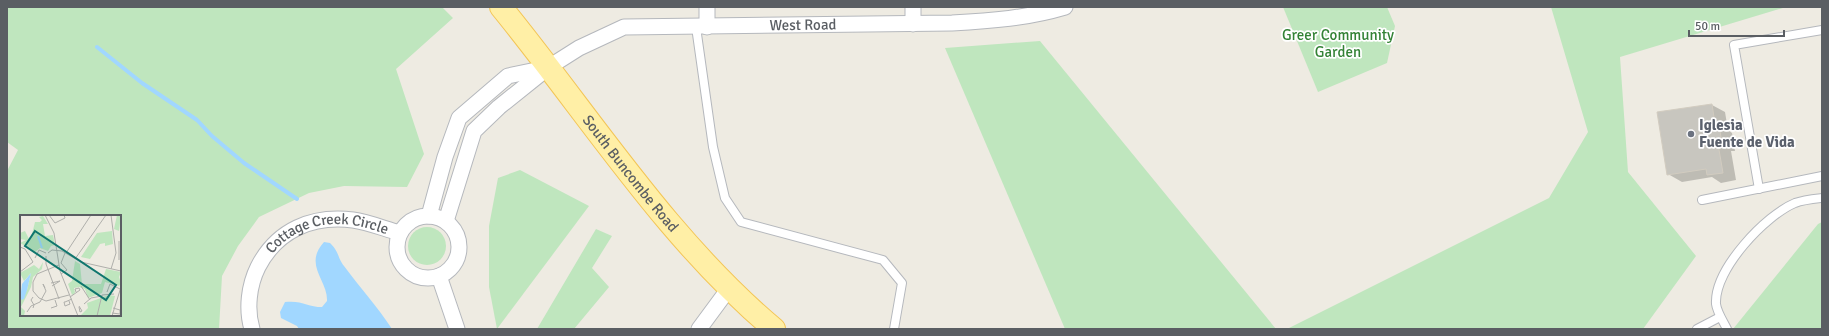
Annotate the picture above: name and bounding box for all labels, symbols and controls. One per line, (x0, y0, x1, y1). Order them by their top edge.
scale bar (1689, 12, 1784, 38)
street label: West Road (769, 15, 836, 34)
text: 50 m (1695, 19, 1720, 34)
park label: Greer Community Garden (1282, 26, 1394, 61)
street label: South Buncombe Road (579, 111, 682, 236)
place label: Iglesia Fuente de Vida (1699, 116, 1795, 151)
marker: Iglesia Fuente de Vida (1686, 129, 1696, 139)
street label: Cottage Creek Circle (261, 210, 391, 257)
inset map (20, 215, 121, 316)

